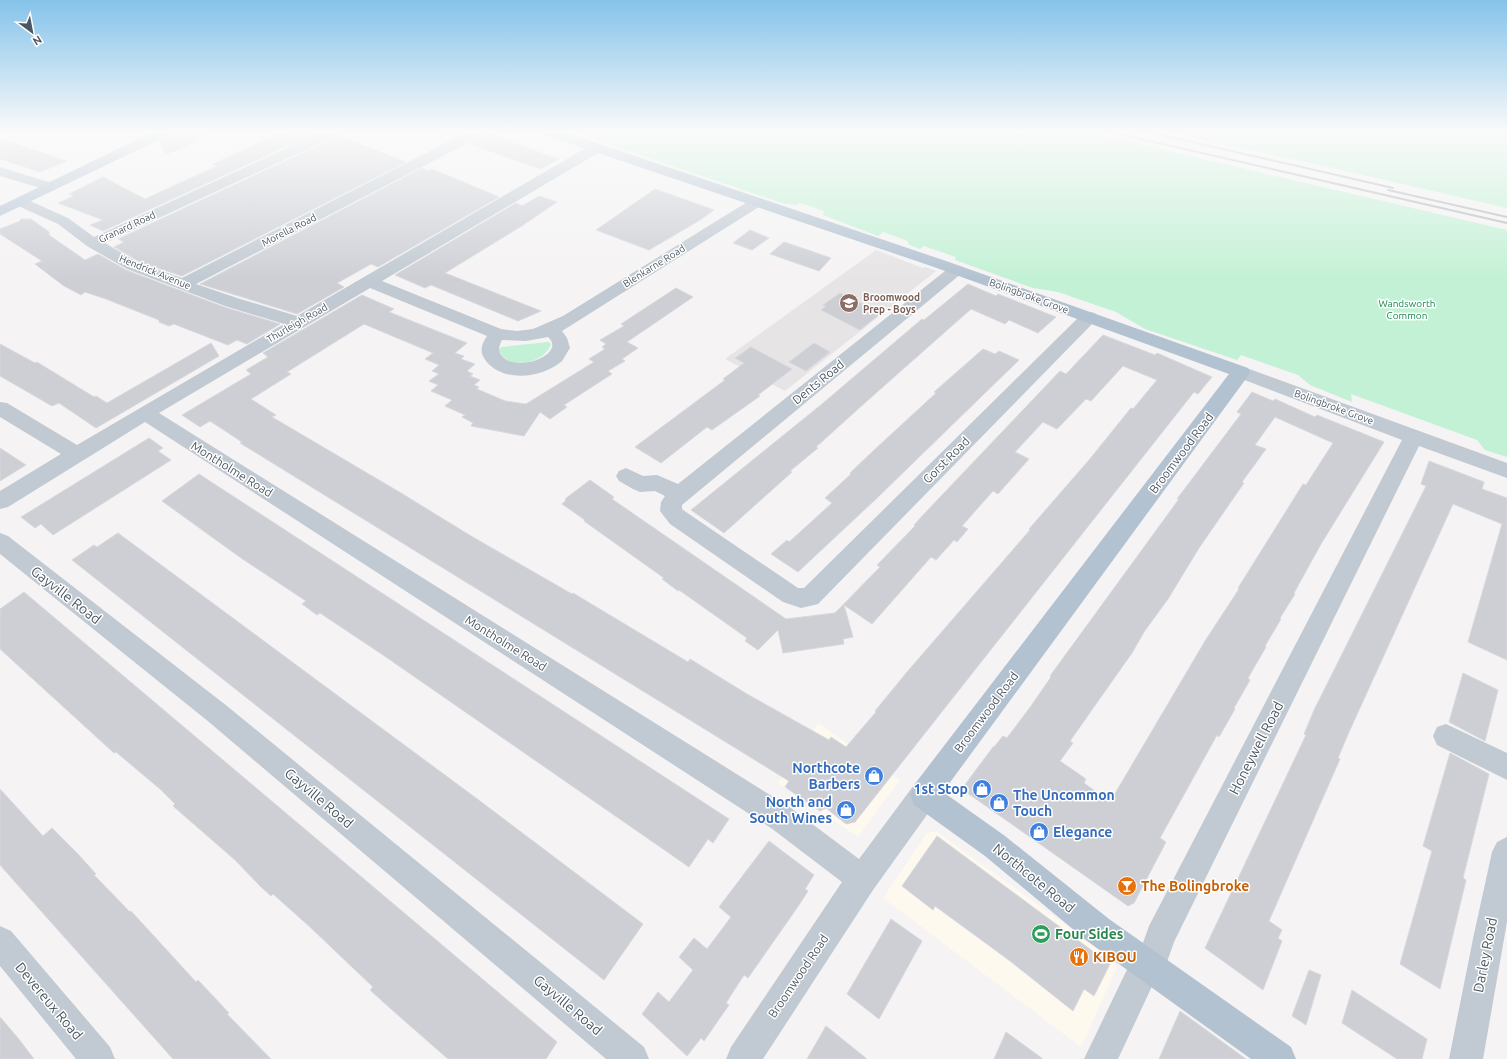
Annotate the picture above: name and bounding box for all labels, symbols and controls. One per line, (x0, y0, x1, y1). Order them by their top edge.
north arrow (12, 12, 52, 52)
text: N (31, 33, 44, 48)
street label: Granard Road (97, 209, 157, 245)
street label: Morella Road (260, 212, 318, 248)
street label: Blenkarne Road (621, 243, 687, 289)
street label: Hendrick Avenue (118, 253, 192, 291)
street label: Bolingbroke Grove (988, 277, 1070, 315)
school or university icon: Broomwood Prep - Boys (838, 292, 860, 314)
place label: Broomwood Prep - Boys (863, 292, 920, 315)
park label: Wandsworth Common (1378, 298, 1436, 321)
street label: Thurleigh Road (265, 301, 329, 345)
street label: Dents Road (790, 357, 846, 407)
street label: Bolingbroke Grove (1293, 388, 1375, 426)
street label: Broomwood Road (1147, 410, 1215, 496)
street label: Gorst Road (920, 434, 972, 486)
street label: Montholme Road (189, 439, 275, 499)
street label: Gayville Road (28, 563, 104, 627)
street label: Montholme Road (463, 613, 549, 673)
street label: Broomwood Road (952, 669, 1020, 755)
street label: Honeywell Road (1226, 699, 1286, 797)
place label: Northcote Barbers (792, 760, 860, 792)
street label: Gayville Road (282, 765, 356, 831)
shop icon: Northcote Barbers (863, 765, 885, 787)
shop icon: 1st Stop (971, 778, 993, 800)
place label: 1st Stop (914, 781, 968, 797)
place label: The Uncommon Touch (1013, 787, 1115, 819)
shop icon: The Uncommon Touch (988, 792, 1010, 814)
place label: North and South Wines (749, 794, 832, 826)
shop icon: North and South Wines (835, 799, 857, 821)
shop icon: Elegance (1028, 821, 1050, 843)
place label: Elegance (1053, 824, 1112, 840)
street label: Northcote Road (990, 840, 1078, 916)
bar icon: The Bolingbroke (1116, 875, 1138, 897)
place label: The Bolingbroke (1141, 878, 1249, 894)
street label: Darley Road (1470, 916, 1500, 994)
sports icon: Four Sides (1030, 923, 1052, 945)
place label: Four Sides (1055, 926, 1124, 942)
street label: Broomwood Road (765, 932, 831, 1020)
restaurant icon: KIBOU (1068, 946, 1090, 968)
place label: KIBOU (1093, 949, 1137, 965)
street label: Devereux Road (12, 959, 86, 1043)
street label: Gayville Road (531, 972, 605, 1038)

